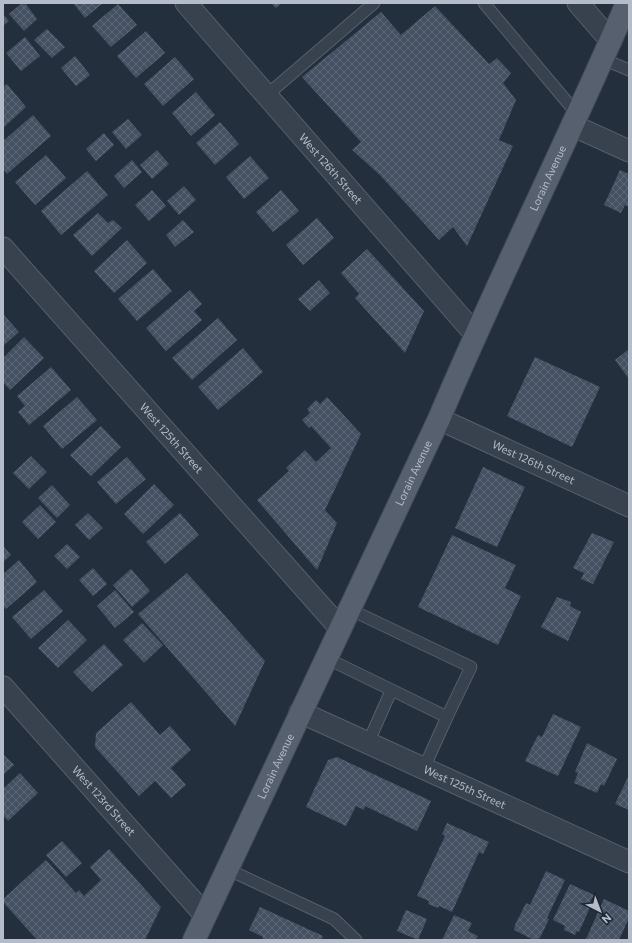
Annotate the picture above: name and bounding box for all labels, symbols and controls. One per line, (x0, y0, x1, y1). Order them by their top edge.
street label: West 126th Street (297, 130, 366, 207)
street label: Lorain Avenue (527, 143, 568, 213)
street label: West 125th Street (137, 400, 207, 476)
street label: West 126th Street (490, 437, 578, 487)
street label: Lorain Avenue (392, 438, 434, 508)
street label: Lorain Avenue (254, 731, 296, 801)
street label: West 125th Street (422, 762, 509, 811)
street label: West 123rd Street (70, 763, 139, 838)
north arrow (580, 891, 620, 931)
text: N (600, 911, 614, 926)

